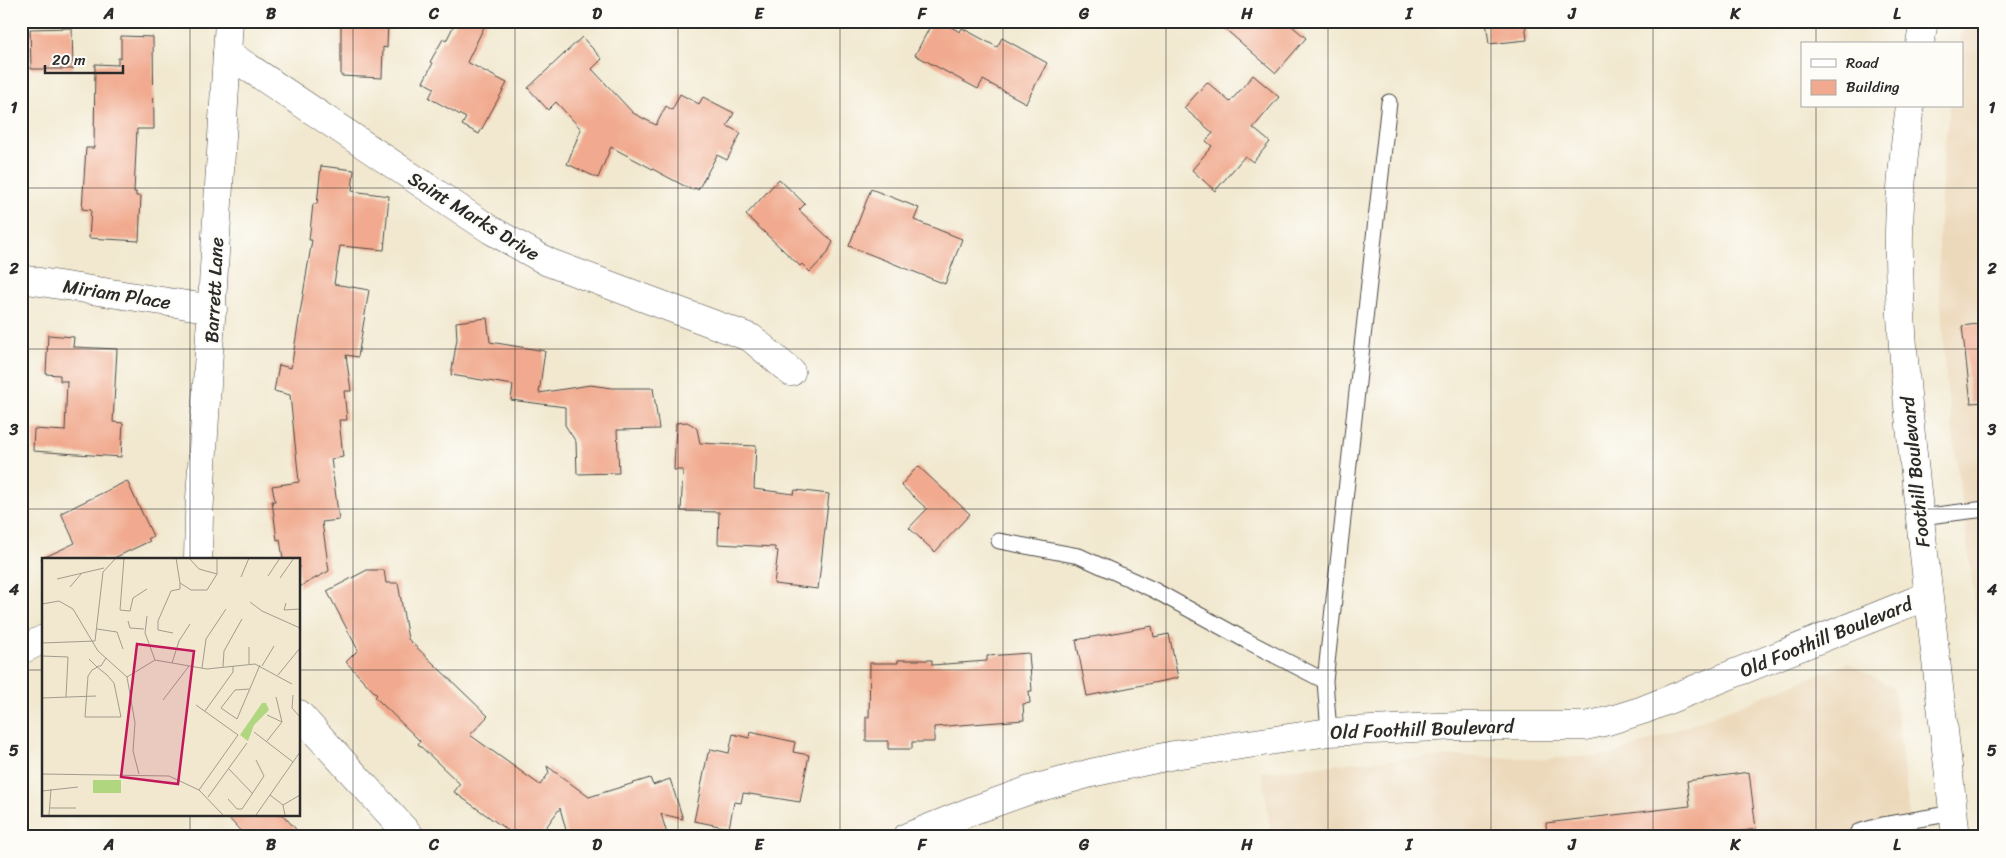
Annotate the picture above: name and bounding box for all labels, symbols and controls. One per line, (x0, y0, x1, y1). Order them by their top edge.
text: A (103, 0, 114, 28)
text: B (266, 0, 277, 28)
text: C (428, 0, 440, 28)
text: D (592, 0, 602, 28)
text: E (755, 0, 765, 28)
text: F (917, 0, 928, 28)
text: G (1078, 0, 1090, 28)
text: H (1240, 0, 1253, 28)
text: I (1405, 0, 1414, 28)
text: J (1567, 0, 1577, 28)
text: K (1729, 0, 1741, 28)
text: L (1893, 0, 1901, 28)
scale bar (45, 42, 122, 74)
legend (1801, 42, 1964, 108)
text: 20 m (52, 47, 86, 73)
text: Road (1846, 50, 1879, 76)
text: Building (1846, 74, 1900, 100)
text: 1 (11, 93, 18, 122)
text: 1 (1989, 93, 1996, 122)
street label: Saint Marks Drive (401, 162, 547, 270)
street label: Barrett Lane (195, 236, 233, 344)
text: 2 (8, 254, 19, 283)
text: 2 (1986, 254, 1997, 283)
street label: Miriam Place (61, 269, 173, 319)
street label: Foothill Boulevard (1891, 394, 1939, 549)
text: 3 (9, 415, 19, 444)
text: 3 (1987, 415, 1997, 444)
inset map (42, 558, 300, 816)
text: 4 (8, 575, 19, 604)
text: 4 (1986, 575, 1997, 604)
street label: Old Foothill Boulevard (1735, 587, 1919, 687)
street label: Old Foothill Boulevard (1330, 709, 1516, 749)
text: 5 (9, 736, 19, 765)
text: 5 (1987, 736, 1997, 765)
text: A (103, 830, 114, 858)
text: B (266, 830, 277, 858)
text: C (428, 830, 440, 858)
text: D (592, 830, 602, 858)
text: E (755, 830, 765, 858)
text: F (917, 830, 928, 858)
text: G (1078, 830, 1090, 858)
text: H (1240, 830, 1253, 858)
text: I (1405, 830, 1414, 858)
text: J (1567, 830, 1577, 858)
text: K (1729, 830, 1741, 858)
text: L (1893, 830, 1901, 858)

